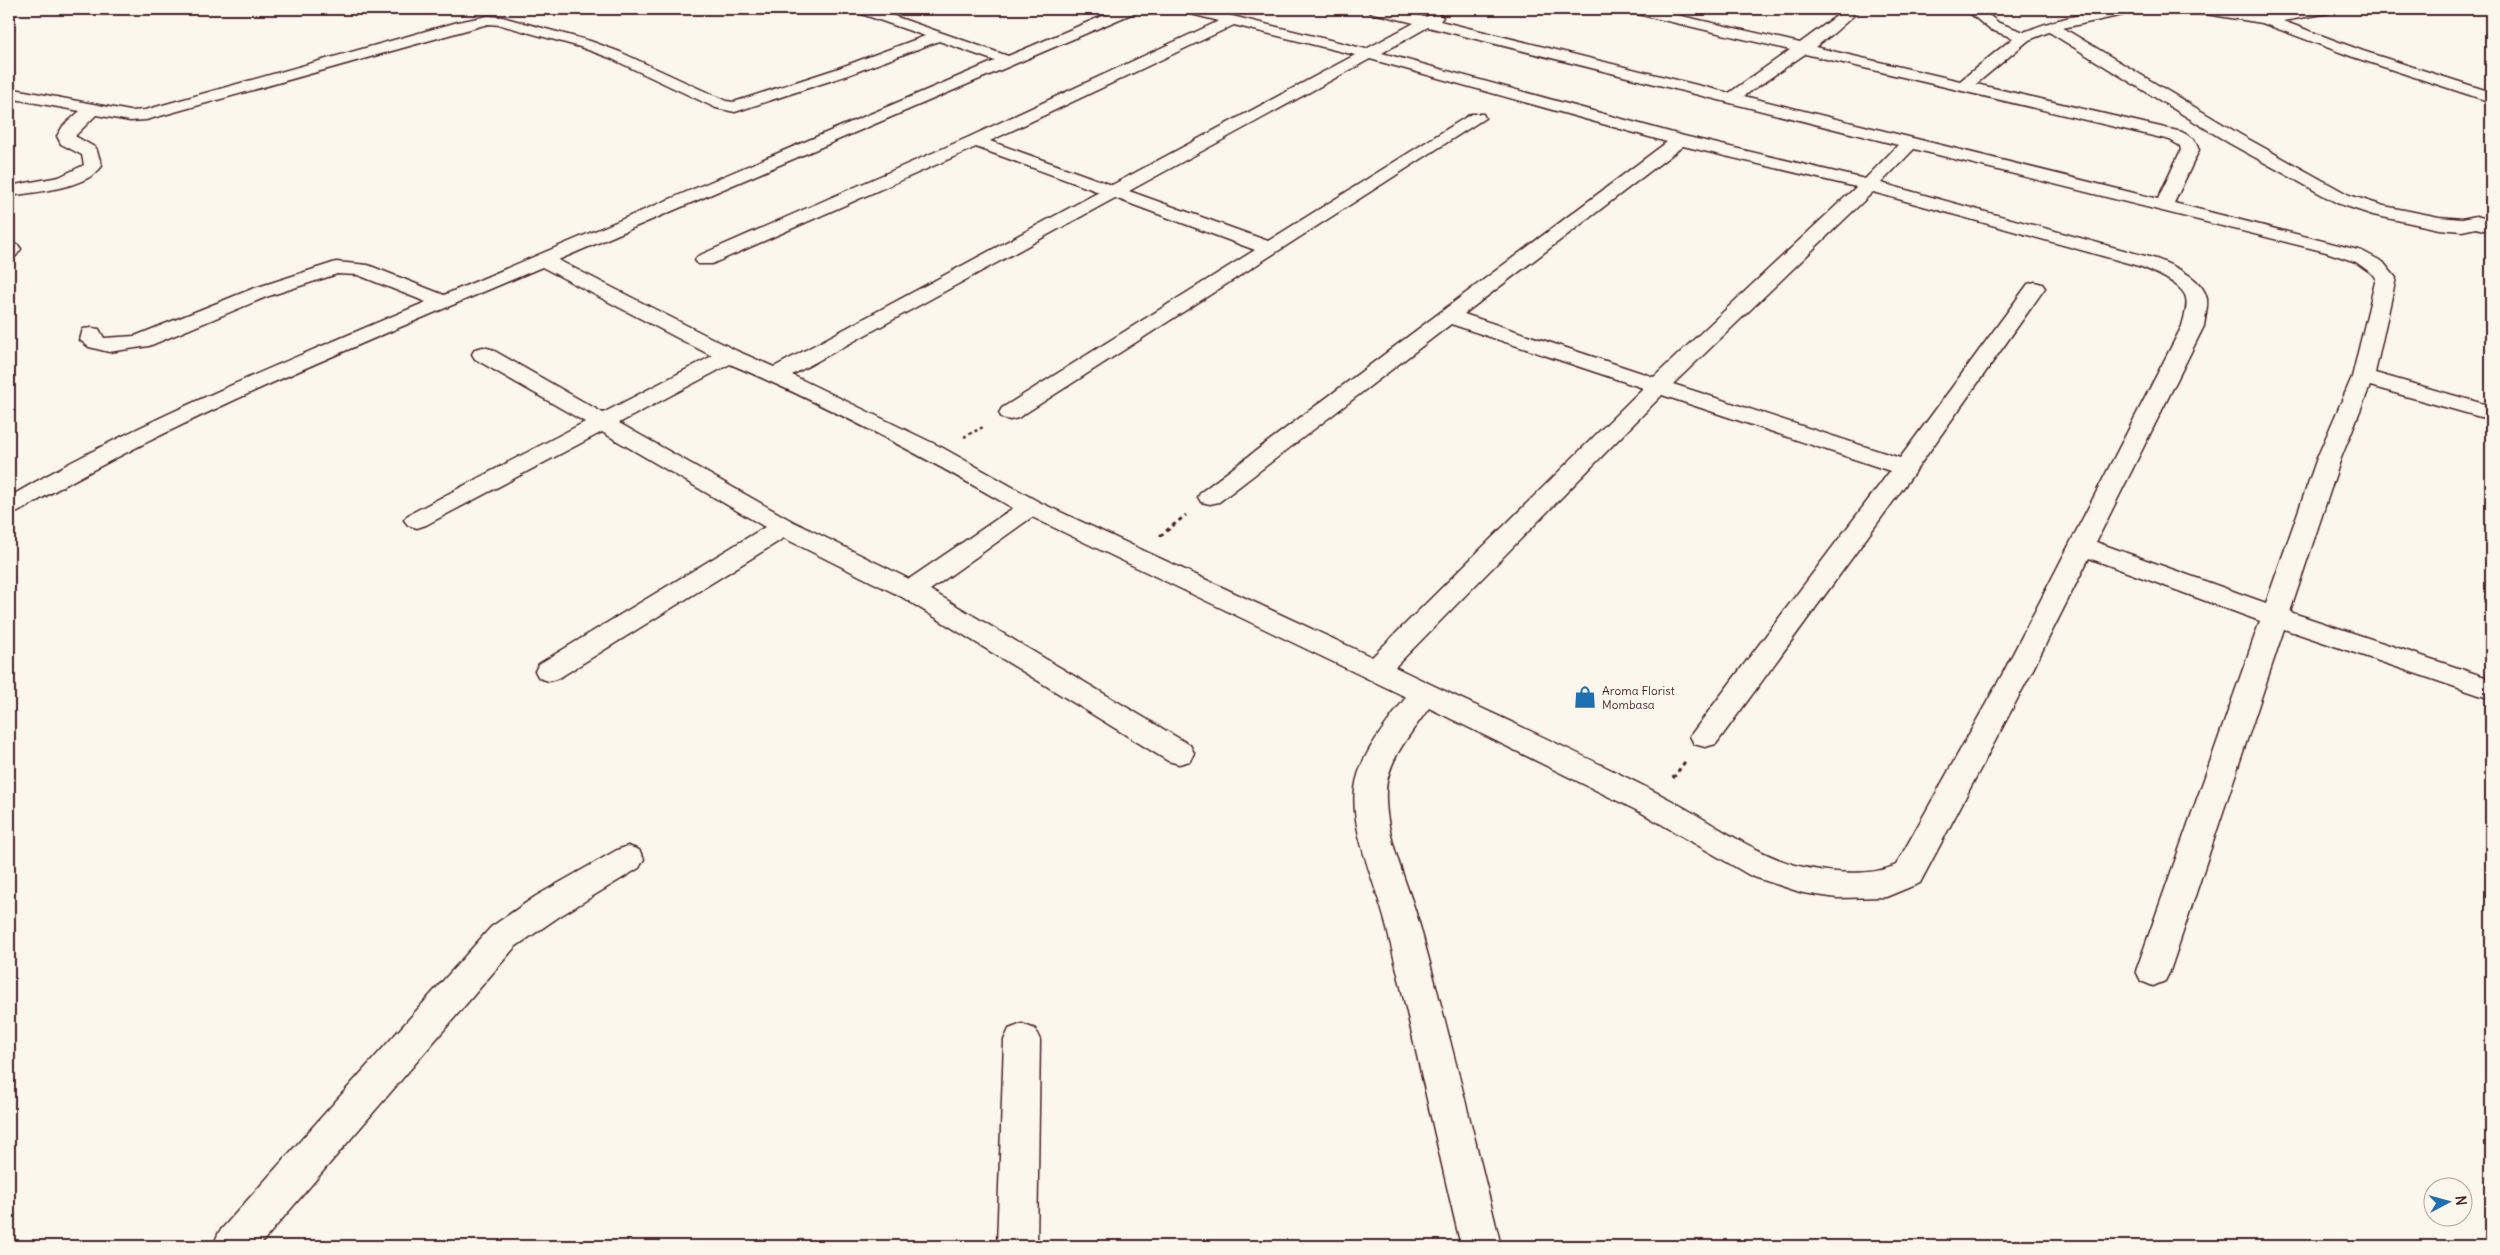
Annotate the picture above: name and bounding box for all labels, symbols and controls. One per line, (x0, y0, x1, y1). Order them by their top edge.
place label: Aroma Florist Mombasa (1602, 683, 1675, 712)
shop icon: Aroma Florist Mombasa (1572, 684, 1598, 710)
north arrow (2422, 1178, 2472, 1228)
text: N (2451, 1195, 2470, 1206)

